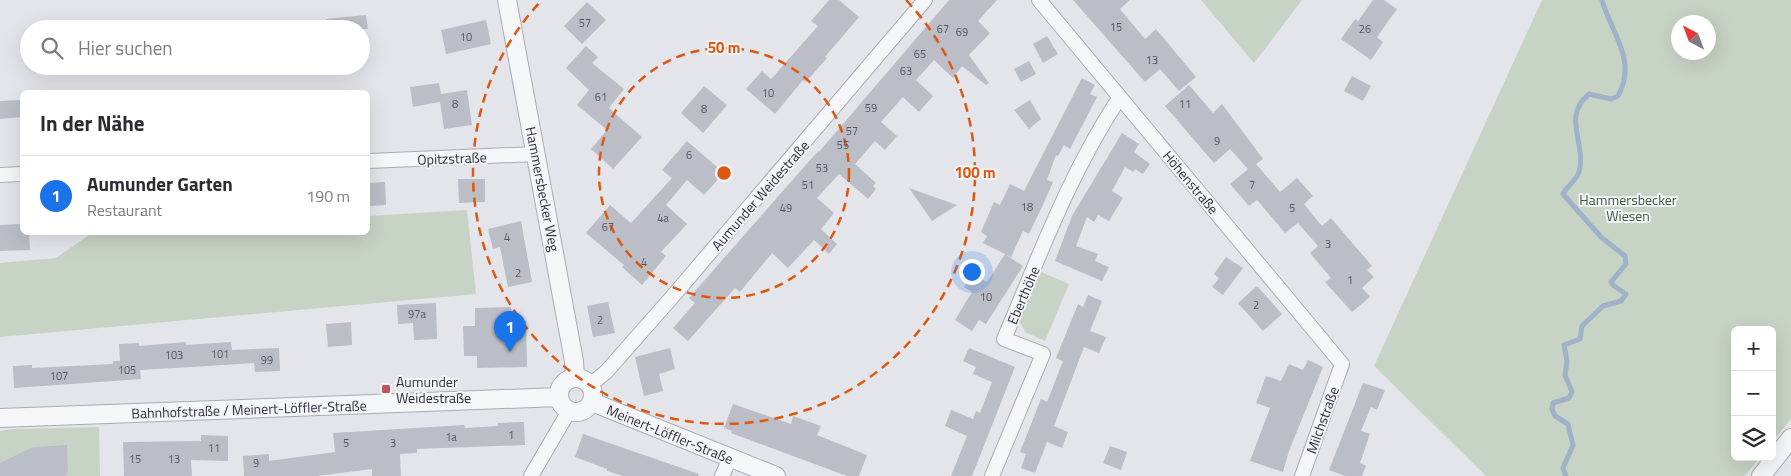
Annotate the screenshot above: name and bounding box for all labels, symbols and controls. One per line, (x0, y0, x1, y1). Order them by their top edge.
house number: 57 (579, 15, 591, 31)
north arrow (1671, 15, 1716, 60)
house number: 15 (1110, 19, 1122, 35)
search box (20, 20, 370, 75)
house number: 67 (937, 21, 949, 37)
house number: 26 (1359, 21, 1371, 37)
house number: 69 (956, 24, 968, 40)
house number: 10 (460, 29, 472, 45)
text: Hier suchen (78, 33, 173, 62)
icon: search (38, 34, 66, 62)
text: 50 m (708, 36, 740, 59)
house number: 65 (914, 46, 926, 62)
house number: 13 (1146, 52, 1158, 68)
house number: 63 (900, 63, 912, 79)
house number: 10 (762, 85, 774, 101)
house number: 61 (595, 89, 607, 105)
house number: 8 (452, 96, 458, 112)
house number: 11 (1179, 96, 1191, 112)
house number: 59 (865, 100, 877, 116)
house number: 8 (701, 101, 707, 117)
text: In der Nähe (40, 107, 145, 139)
house number: 57 (846, 123, 858, 139)
street label: Hammersbecker Weg (521, 125, 565, 253)
house number: 9 (1214, 133, 1220, 149)
street label: Aumunder Weidestraße (706, 135, 814, 255)
house number: 55 (837, 137, 849, 153)
street label: Opitzstraße (417, 146, 487, 170)
street label: Höhenstraße (1158, 146, 1224, 218)
house number: 6 (686, 147, 692, 163)
house number: 53 (816, 160, 828, 176)
text: 100 m (954, 161, 996, 184)
centre of rings (715, 164, 733, 182)
text: Aumunder Garten (87, 169, 233, 198)
house number: 51 (802, 177, 814, 193)
house number: 7 (1249, 177, 1255, 193)
text: 1 (52, 184, 60, 208)
text: 190 m (306, 184, 350, 208)
park label: Hammersbecker Wiesen (1579, 189, 1677, 226)
text: Restaurant (87, 198, 162, 222)
house number: 18 (1021, 199, 1033, 215)
house number: 49 (780, 200, 792, 216)
house number: 5 (1289, 200, 1295, 216)
house number: 4a (657, 210, 669, 226)
house number: 67 (602, 219, 614, 235)
house number: 4 (504, 229, 510, 245)
house number: 3 (1325, 236, 1331, 252)
house number: 4 (641, 254, 647, 270)
your location (959, 259, 985, 285)
street label: Eberthöhe (1001, 263, 1045, 327)
house number: 2 (515, 265, 521, 281)
house number: 1 (1347, 272, 1353, 288)
house number: 10 (980, 289, 992, 305)
house number: 2 (1253, 297, 1259, 313)
house number: 97a (408, 306, 426, 322)
pin: 1 (494, 311, 526, 352)
house number: 2 (597, 312, 603, 328)
map controls (1731, 326, 1776, 461)
button: + (1731, 326, 1776, 371)
house number: 101 (211, 346, 229, 362)
house number: 103 (165, 347, 183, 363)
house number: 99 (261, 352, 273, 368)
house number: 105 (118, 362, 136, 378)
house number: 107 (50, 368, 68, 384)
place label: Aumunder Weidestraße (396, 371, 471, 408)
button: − (1731, 371, 1776, 416)
marker: Aumunder Weidestraße (380, 383, 392, 395)
street label: Milchstraße (1300, 383, 1344, 457)
street label: Bahnhofstraße / Meinert-Löffler-Straße (131, 394, 367, 424)
street label: Meinert-Löffler-Straße (604, 399, 736, 469)
button: layers (1731, 416, 1776, 461)
house number: 1 (508, 427, 514, 443)
house number: 1a (445, 429, 457, 445)
house number: 5 (343, 435, 349, 451)
house number: 3 (390, 435, 396, 451)
house number: 11 (208, 440, 220, 456)
house number: 15 (129, 451, 141, 467)
house number: 13 (168, 451, 180, 467)
house number: 9 (253, 455, 259, 471)

